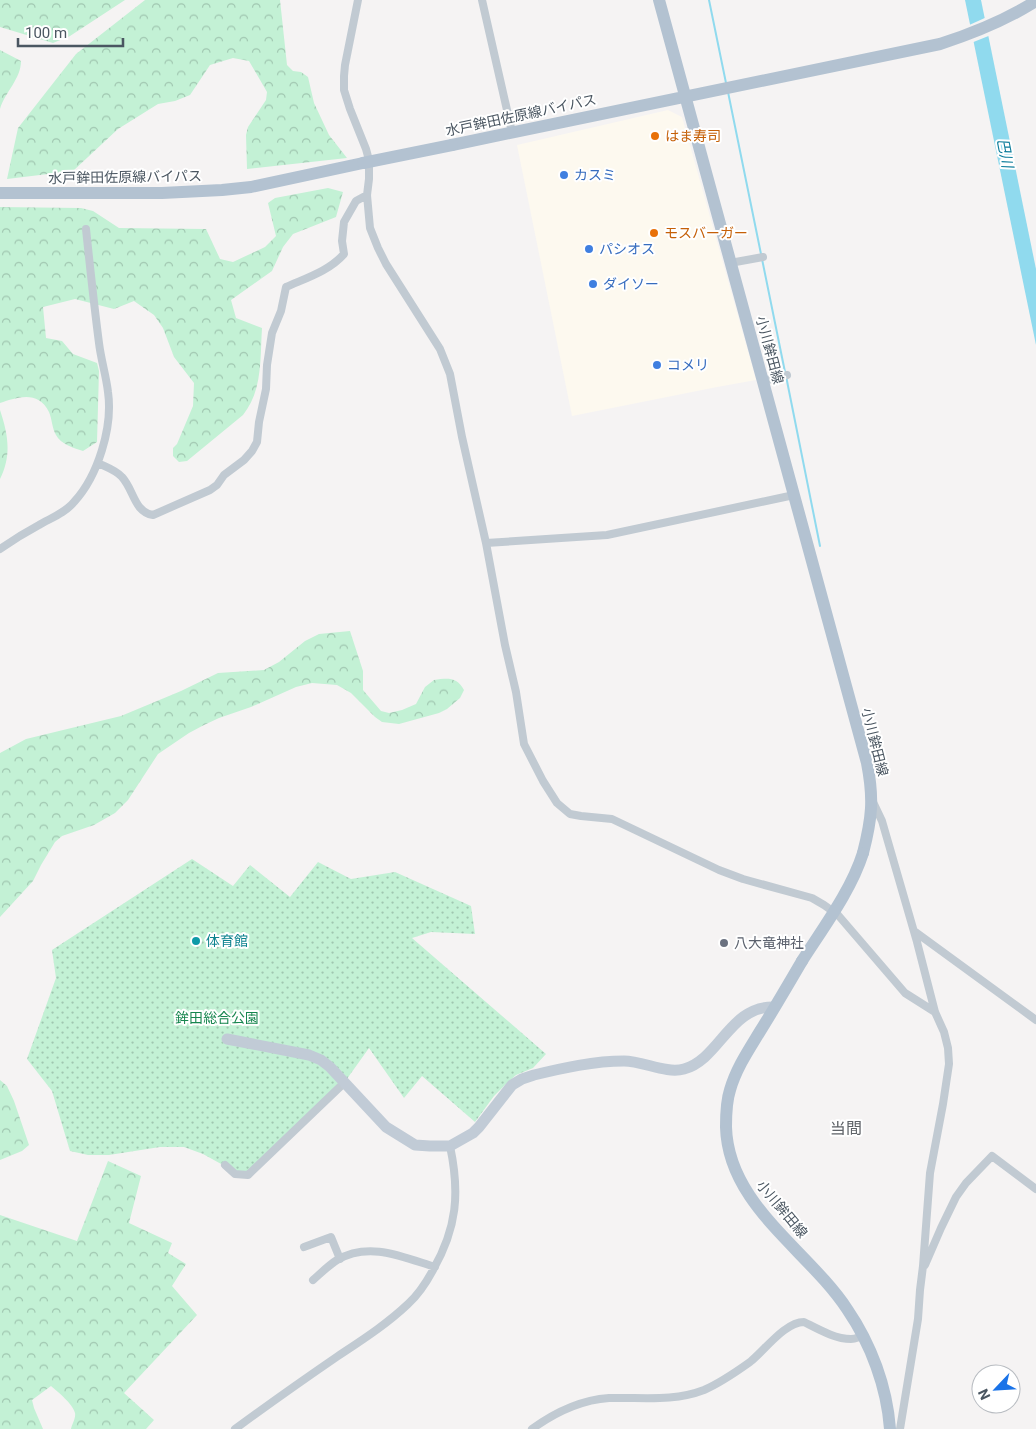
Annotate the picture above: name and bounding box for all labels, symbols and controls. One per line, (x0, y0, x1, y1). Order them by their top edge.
scale bar (18, 15, 122, 47)
text: 100 m (25, 24, 67, 42)
street label: 水戸鉾田佐原線バイパス (444, 91, 598, 139)
place label: はま寿司 (665, 128, 721, 144)
marker: はま寿司 (649, 130, 661, 142)
water label: 巴川 (993, 137, 1017, 171)
place label: カスミ (574, 167, 616, 183)
street label: 水戸鉾田佐原線バイパス (48, 168, 202, 186)
marker: カスミ (558, 169, 570, 181)
place label: モスバーガー (664, 225, 748, 241)
marker: モスバーガー (648, 227, 660, 239)
place label: パシオス (599, 241, 655, 257)
marker: パシオス (583, 243, 595, 255)
place label: ダイソー (603, 276, 659, 292)
marker: ダイソー (587, 278, 599, 290)
street label: 小川鉾田線 (753, 314, 787, 386)
place label: コメリ (667, 357, 709, 373)
marker: コメリ (651, 359, 663, 371)
street label: 小川鉾田線 (859, 706, 891, 778)
place label: 体育館 (206, 933, 248, 949)
marker: 体育館 (190, 935, 202, 947)
place label: 八大竜神社 (734, 935, 804, 951)
marker: 八大竜神社 (718, 937, 730, 949)
park label: 鉾田総合公園 (175, 1010, 259, 1026)
district label: 当間 (830, 1119, 862, 1138)
street label: 小川鉾田線 (753, 1177, 811, 1241)
north arrow (971, 1364, 1021, 1414)
text: N (975, 1387, 994, 1402)

